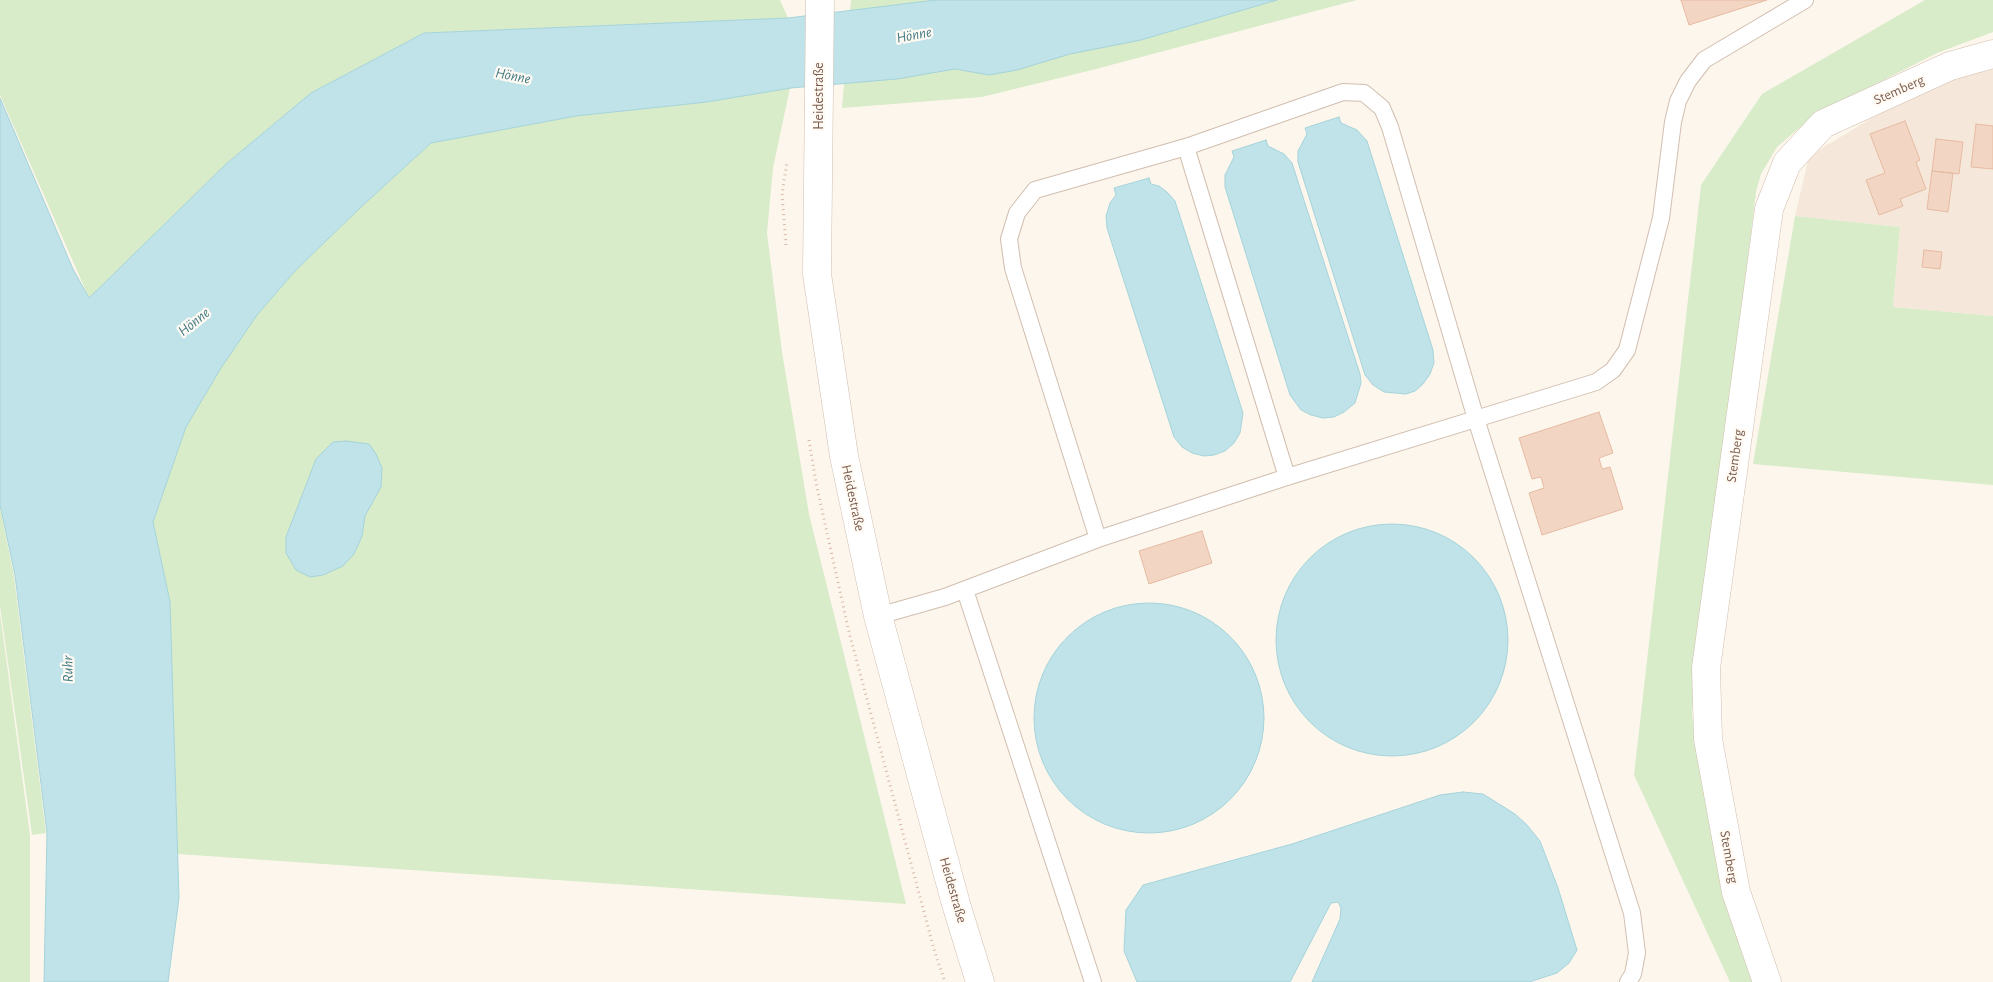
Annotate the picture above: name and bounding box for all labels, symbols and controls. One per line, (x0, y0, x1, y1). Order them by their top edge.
water label: Hönne (895, 23, 933, 47)
street label: Heidestraße (811, 62, 827, 130)
water label: Hönne (494, 64, 532, 88)
street label: Stemberg (1871, 71, 1927, 109)
water label: Hönne (175, 304, 213, 340)
street label: Stemberg (1723, 428, 1747, 484)
street label: Heidestraße (838, 463, 868, 533)
water label: Ruhr (59, 656, 77, 682)
street label: Stemberg (1716, 829, 1742, 885)
street label: Heidestraße (936, 855, 970, 925)

